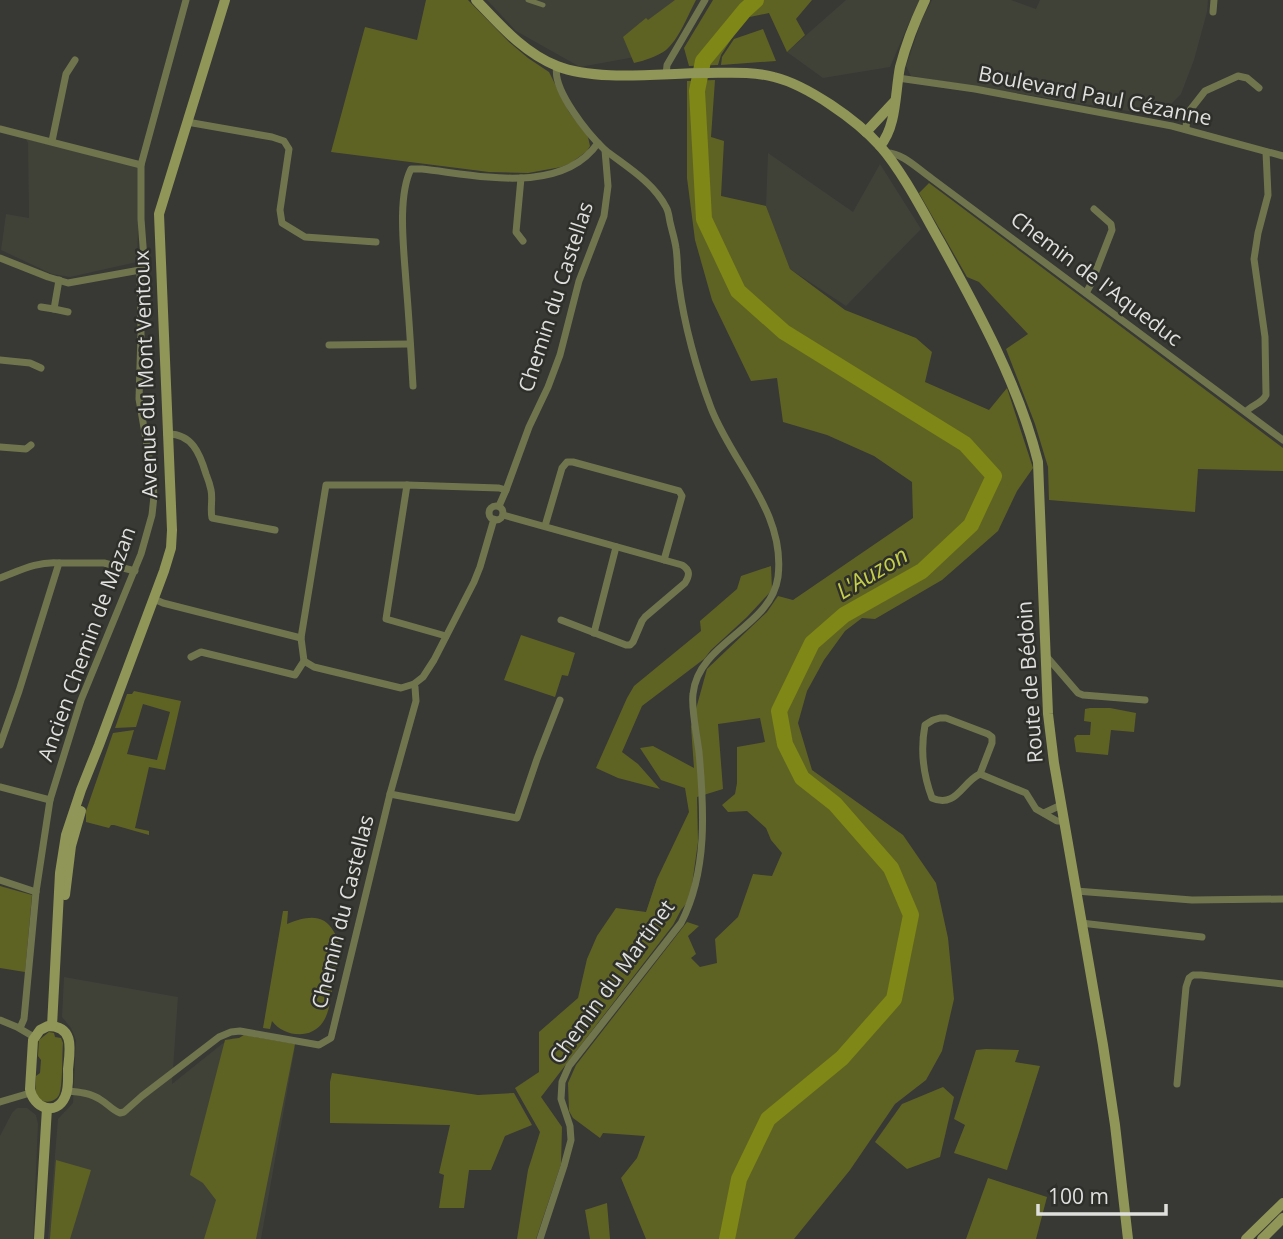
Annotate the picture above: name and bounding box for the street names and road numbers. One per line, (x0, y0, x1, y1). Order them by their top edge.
street label: Boulevard Paul Cézanne (976, 59, 1214, 131)
street label: Chemin du Castellas (511, 198, 599, 395)
street label: Chemin de l'Aqueduc (1005, 205, 1188, 352)
street label: Avenue du Mont Ventoux (127, 249, 163, 499)
street label: Ancien Chemin de Mazan (31, 523, 142, 765)
street label: Route de Bédoin (1009, 600, 1049, 764)
street label: Chemin du Castellas (304, 812, 380, 1012)
street label: Chemin du Martinet (542, 894, 680, 1069)

